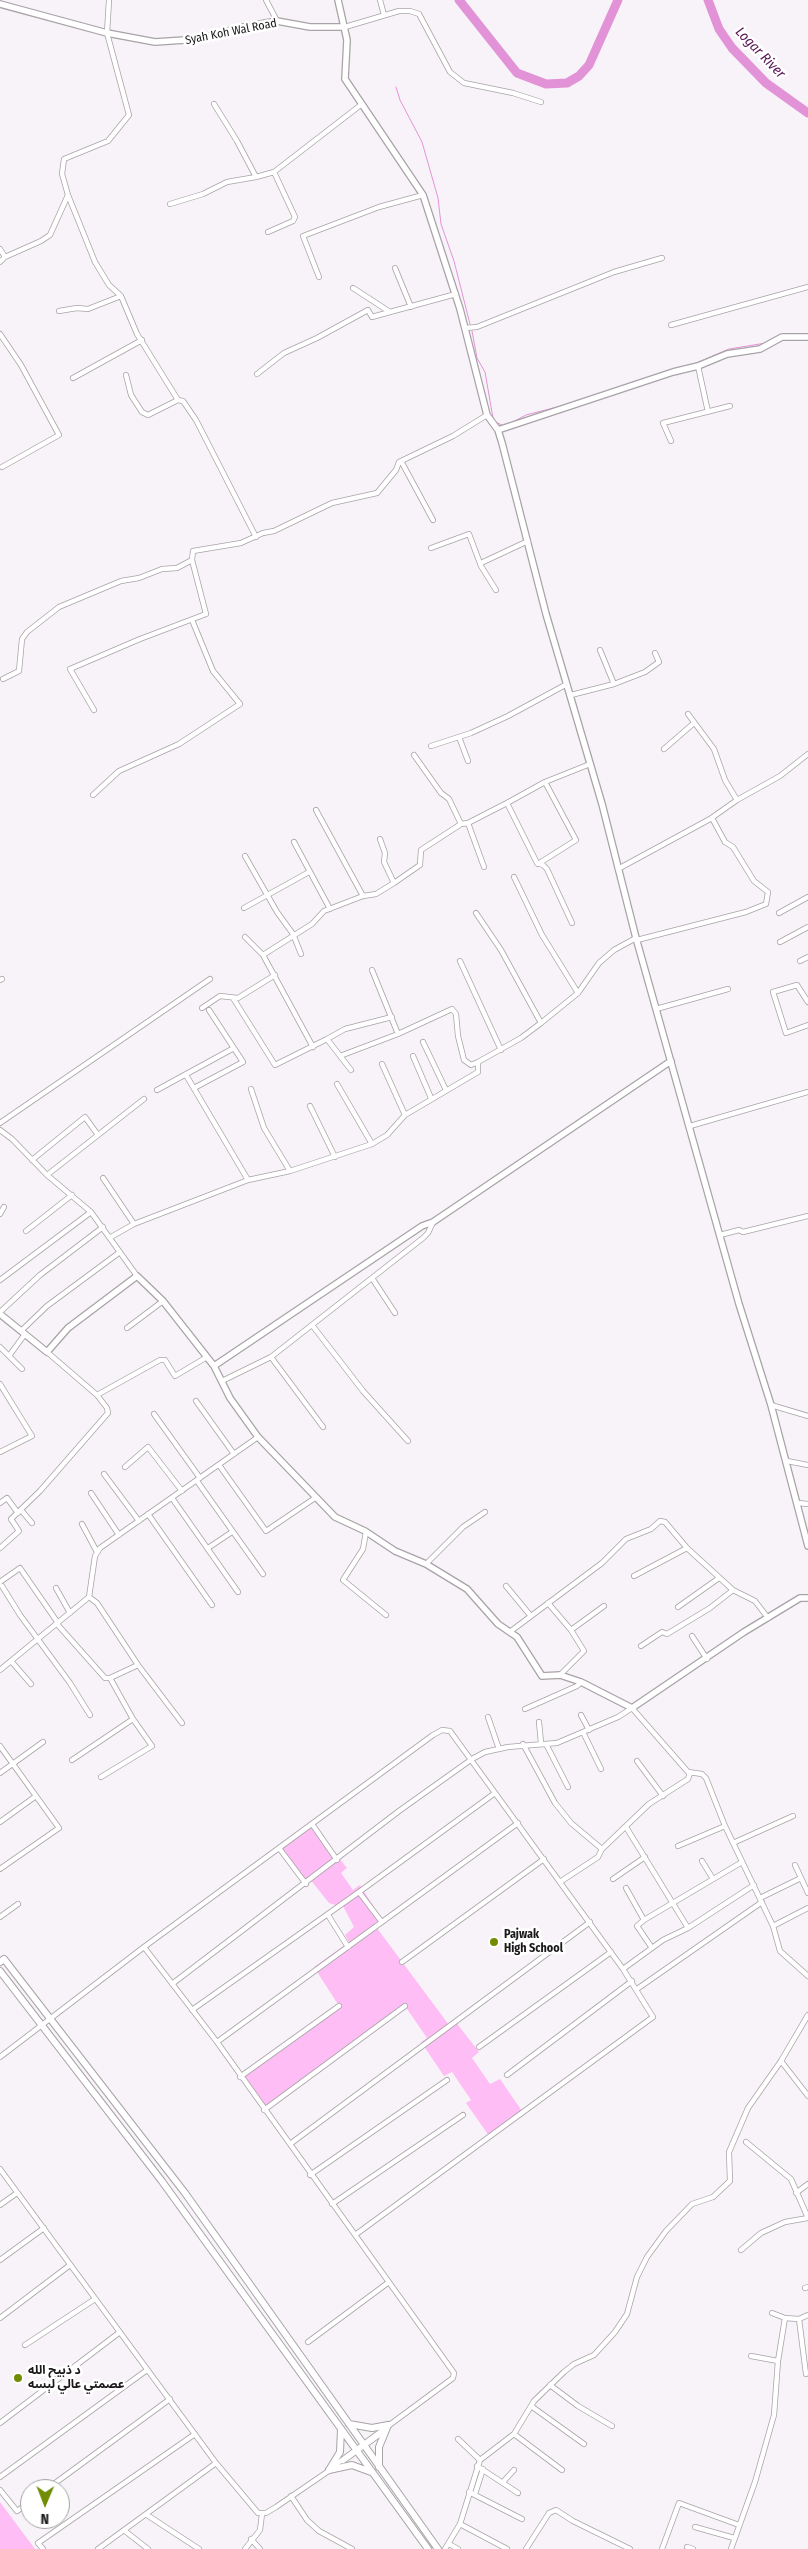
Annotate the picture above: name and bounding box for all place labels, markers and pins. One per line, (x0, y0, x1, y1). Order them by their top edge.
place label: Pajwak High School (504, 1928, 563, 1956)
marker: Pajwak High School (488, 1936, 500, 1948)
place label: د ذبیح الله عصمتي عالي لېسه (28, 2364, 124, 2392)
marker: د ذبیح الله عصمتي عالي لېسه (12, 2372, 24, 2384)

